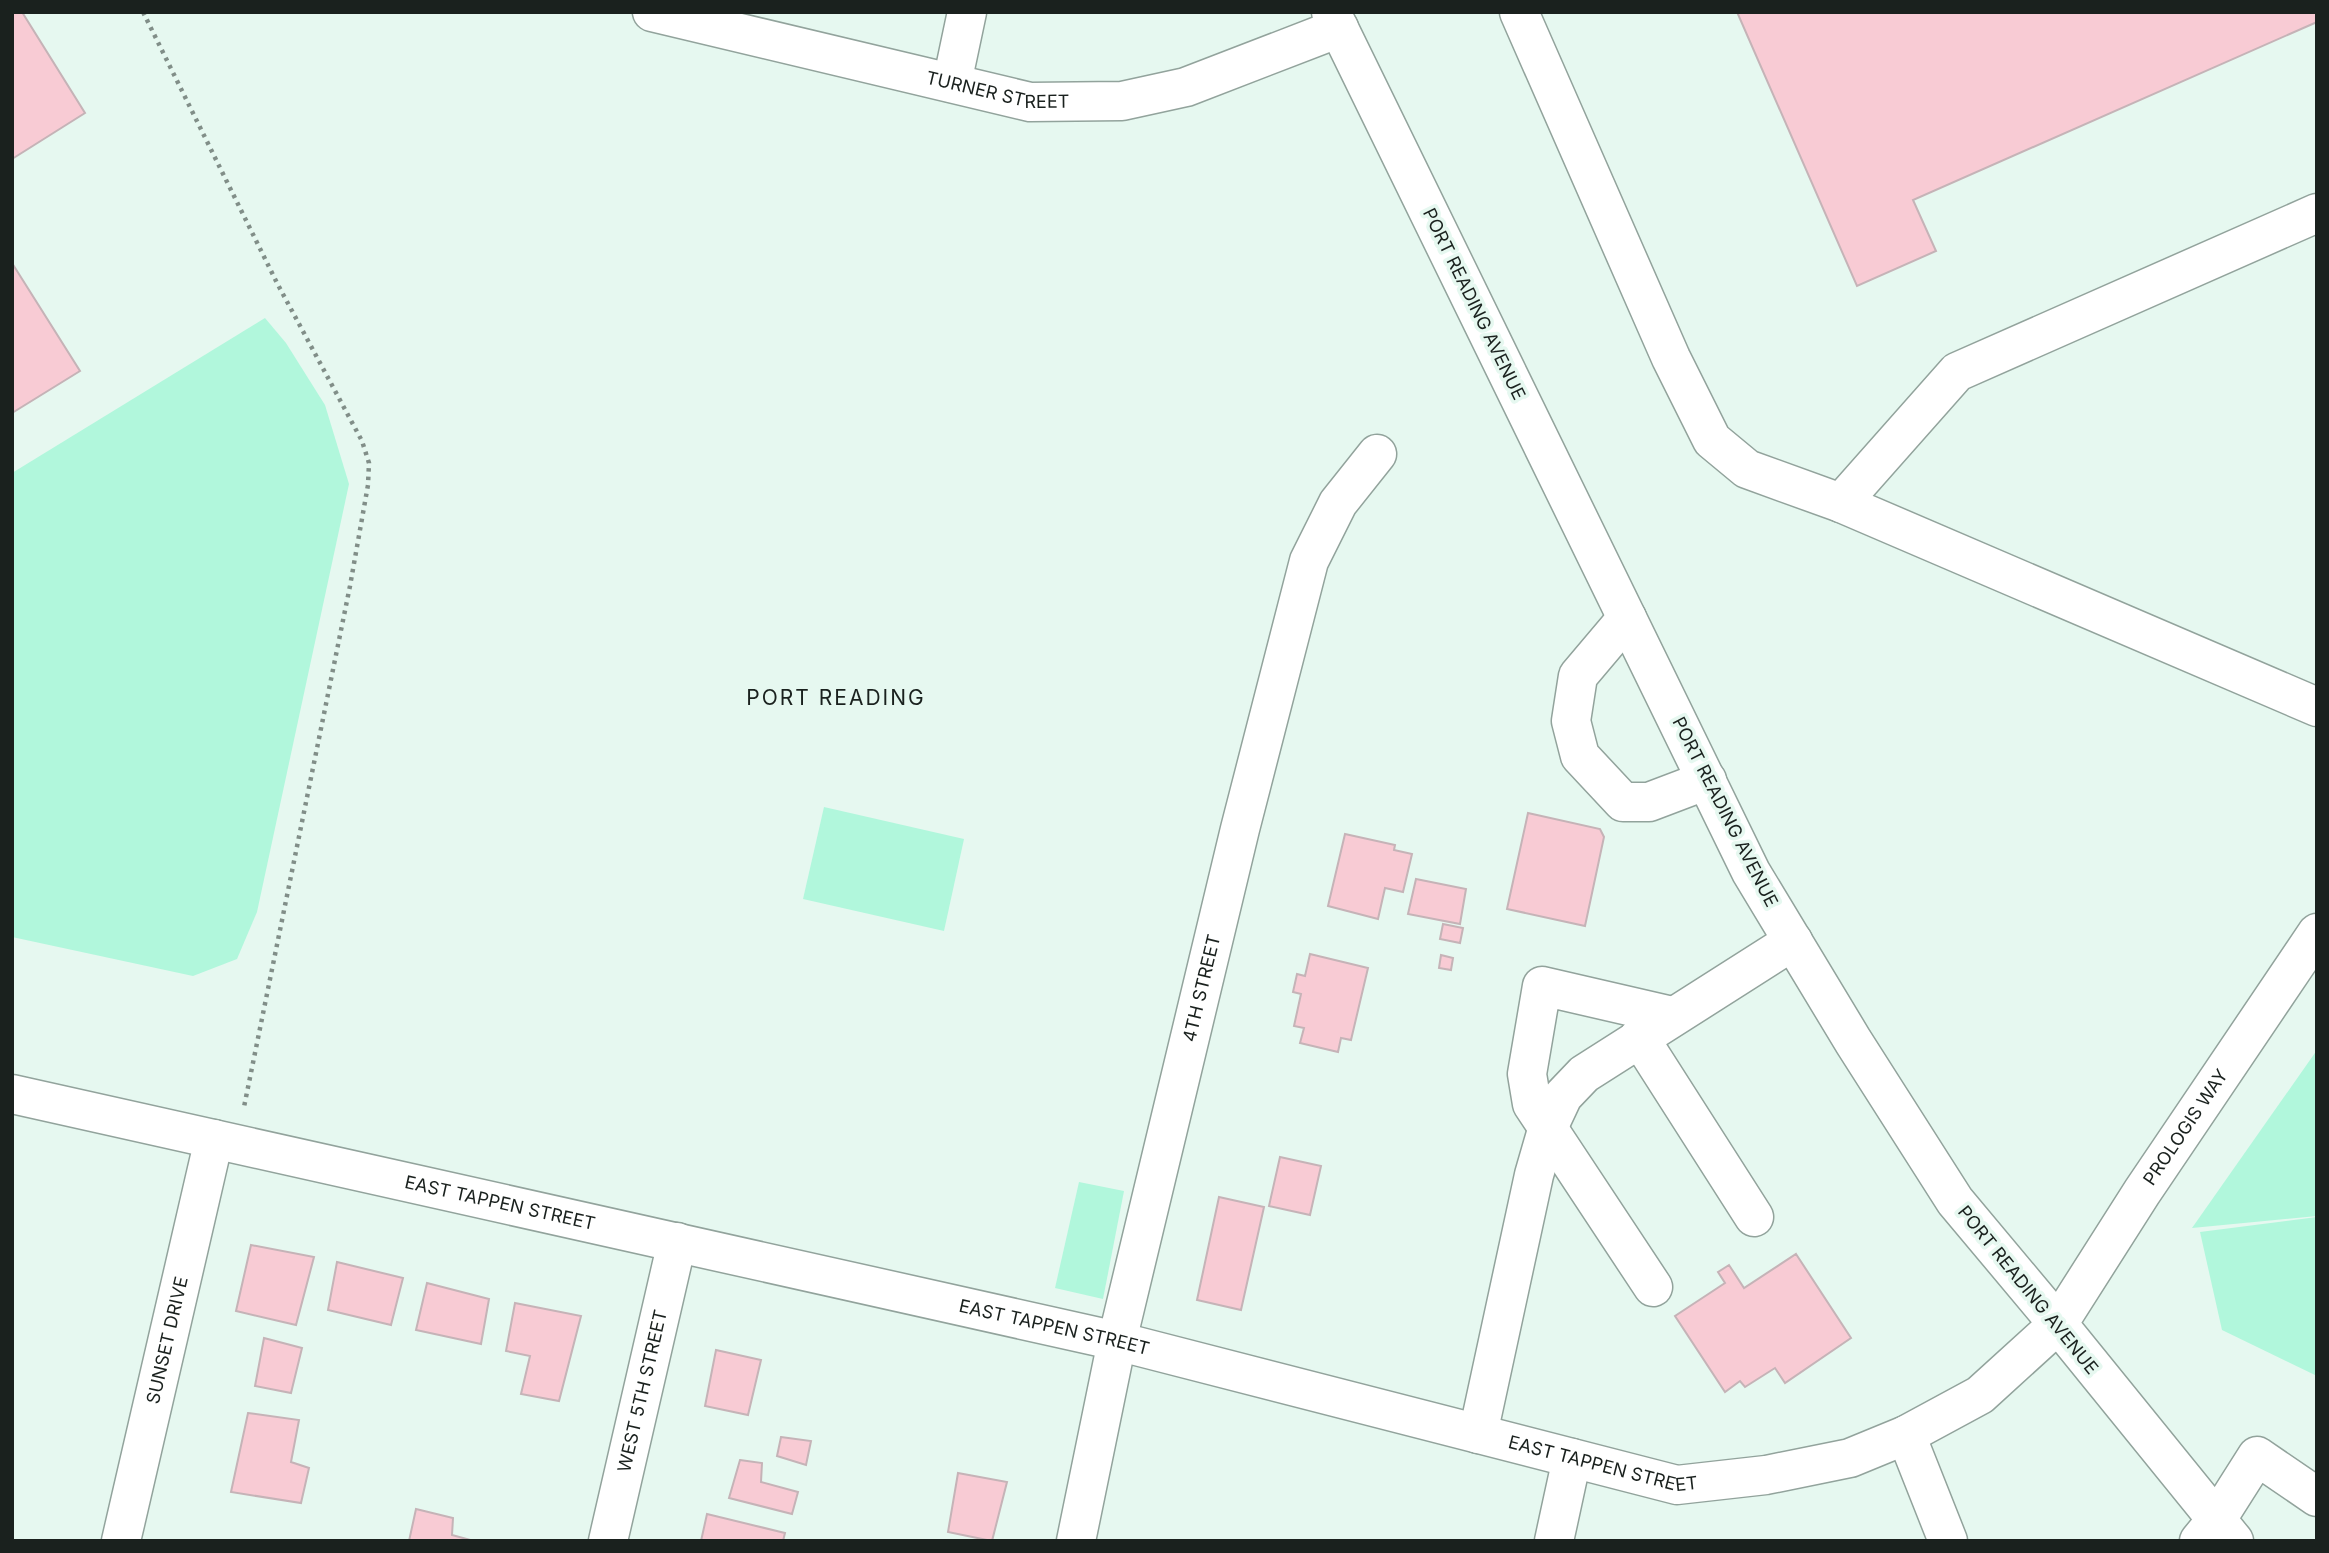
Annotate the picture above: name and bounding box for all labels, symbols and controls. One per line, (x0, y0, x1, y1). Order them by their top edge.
street label: TURNER STREET (924, 67, 1069, 112)
street label: PORT READING AVENUE (1419, 205, 1530, 403)
district label: PORT READING (746, 685, 926, 710)
street label: PORT READING AVENUE (1668, 713, 1783, 910)
street label: 4TH STREET (1178, 932, 1224, 1044)
street label: PROLOGIS WAY (2139, 1065, 2232, 1189)
street label: EAST TAPPEN STREET (403, 1171, 597, 1234)
street label: PORT READING AVENUE (1954, 1201, 2103, 1378)
street label: SUNSET DRIVE (142, 1274, 192, 1406)
street label: EAST TAPPEN STREET (957, 1295, 1152, 1359)
street label: WEST 5TH STREET (613, 1308, 671, 1474)
street label: EAST TAPPEN STREET (1506, 1431, 1699, 1495)

